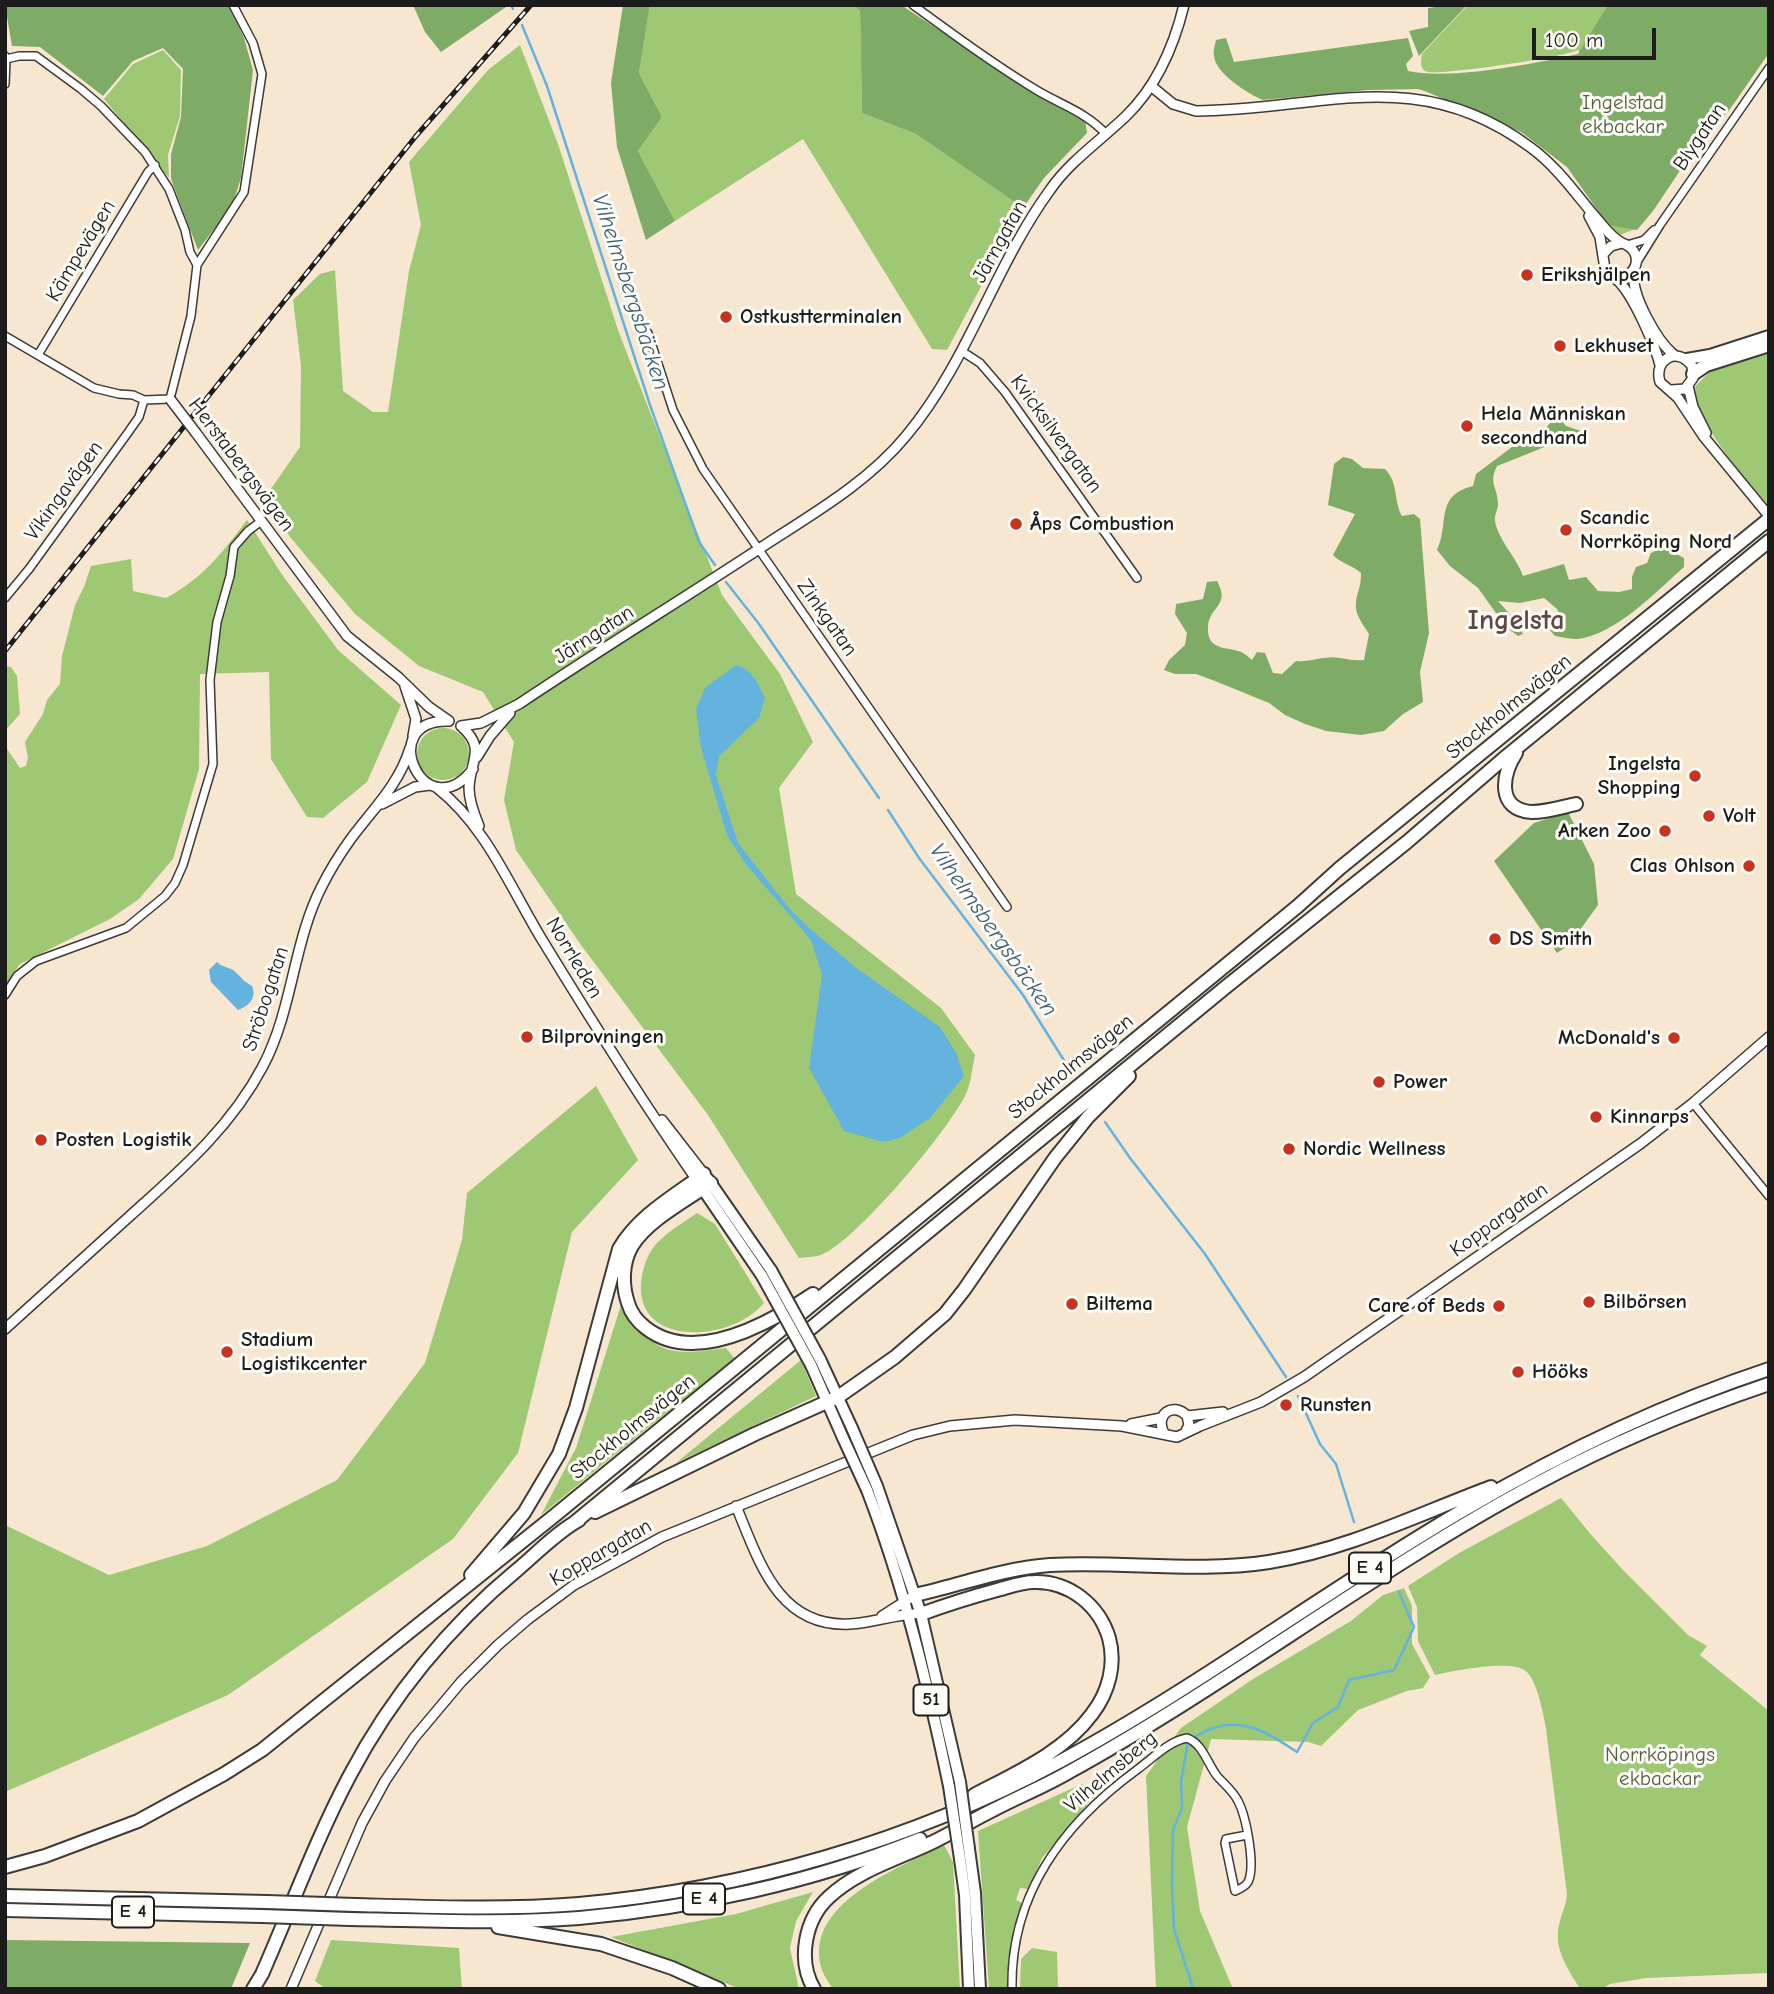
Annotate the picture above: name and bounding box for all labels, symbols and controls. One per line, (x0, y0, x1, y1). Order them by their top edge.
scale bar (1536, 14, 1660, 58)
text: 100 m (1545, 28, 1603, 52)
park label: Ingelstad ekbackar (1582, 90, 1664, 140)
street label: Blygatan (1668, 98, 1732, 176)
water label: Vilhelmsbergsbäcken (585, 190, 675, 394)
street label: Kämpevägen (41, 196, 121, 306)
street label: Järngatan (967, 196, 1033, 288)
place label: Erikshjälpen (1541, 262, 1651, 288)
marker: Erikshjälpen (1519, 267, 1535, 283)
place label: Ostkustterminalen (740, 304, 902, 330)
marker: Ostkustterminalen (718, 309, 734, 325)
place label: Lekhuset (1574, 333, 1653, 359)
marker: Lekhuset (1552, 338, 1568, 354)
street label: Kvicksilvergatan (1005, 370, 1107, 498)
street label: Herstabergsvägen (183, 393, 299, 537)
place label: Hela Människan secondhand (1481, 401, 1626, 451)
marker: Hela Människan secondhand (1459, 418, 1475, 434)
street label: Vikingavägen (19, 436, 109, 546)
place label: Scandic Norrköping Nord (1580, 505, 1732, 555)
place label: Åps Combustion (1030, 511, 1174, 537)
marker: Åps Combustion (1008, 516, 1024, 532)
marker: Scandic Norrköping Nord (1558, 522, 1574, 538)
street label: Zinkgatan (791, 575, 863, 661)
street label: Järngatan (549, 600, 639, 670)
district label: Ingelsta (1468, 604, 1564, 638)
street label: Stockholmsvägen (1441, 649, 1577, 765)
place label: Ingelsta Shopping (1598, 751, 1681, 801)
marker: Ingelsta Shopping (1687, 768, 1703, 784)
place label: Volt (1723, 803, 1756, 829)
marker: Volt (1701, 808, 1717, 824)
place label: Arken Zoo (1558, 818, 1651, 844)
marker: Arken Zoo (1657, 823, 1673, 839)
water label: Vilhelmsbergsbäcken (923, 838, 1063, 1022)
place label: Clas Ohlson (1630, 853, 1735, 879)
marker: Clas Ohlson (1741, 858, 1757, 874)
street label: Norrleden (540, 913, 608, 1003)
place label: DS Smith (1509, 926, 1592, 952)
marker: DS Smith (1487, 931, 1503, 947)
street label: Ströbogatan (237, 943, 295, 1055)
street label: Stockholmsvägen (1003, 1009, 1139, 1125)
place label: Bilprovningen (541, 1024, 664, 1050)
place label: McDonald's (1558, 1025, 1660, 1051)
marker: Bilprovningen (519, 1029, 535, 1045)
marker: McDonald's (1666, 1030, 1682, 1046)
place label: Power (1393, 1069, 1447, 1095)
marker: Power (1371, 1074, 1387, 1090)
place label: Kinnarps (1610, 1104, 1689, 1130)
marker: Kinnarps (1588, 1109, 1604, 1125)
place label: Posten Logistik (55, 1127, 191, 1153)
marker: Posten Logistik (33, 1132, 49, 1148)
place label: Nordic Wellness (1303, 1136, 1445, 1162)
marker: Nordic Wellness (1281, 1141, 1297, 1157)
street label: Koppargatan (1445, 1177, 1553, 1263)
place label: Bilbörsen (1603, 1289, 1687, 1315)
place label: Biltema (1086, 1291, 1153, 1317)
place label: Care of Beds (1368, 1293, 1485, 1319)
marker: Bilbörsen (1581, 1294, 1597, 1310)
marker: Biltema (1064, 1296, 1080, 1312)
marker: Care of Beds (1491, 1298, 1507, 1314)
place label: Stadium Logistikcenter (241, 1327, 367, 1377)
marker: Stadium Logistikcenter (219, 1344, 235, 1360)
place label: Hööks (1532, 1359, 1588, 1385)
marker: Hööks (1510, 1364, 1526, 1380)
street label: Stockholmsvägen (565, 1369, 701, 1485)
place label: Runsten (1300, 1392, 1372, 1418)
marker: Runsten (1278, 1397, 1294, 1413)
street label: Koppargatan (546, 1514, 656, 1592)
road number: E 4 (1349, 1552, 1391, 1584)
road number: 51 (914, 1684, 948, 1716)
street label: Vilhelmsberg (1059, 1726, 1163, 1818)
park label: Norrköpings ekbackar (1605, 1742, 1715, 1792)
road number: E 4 (683, 1884, 725, 1914)
road number: E 4 (112, 1896, 154, 1928)

